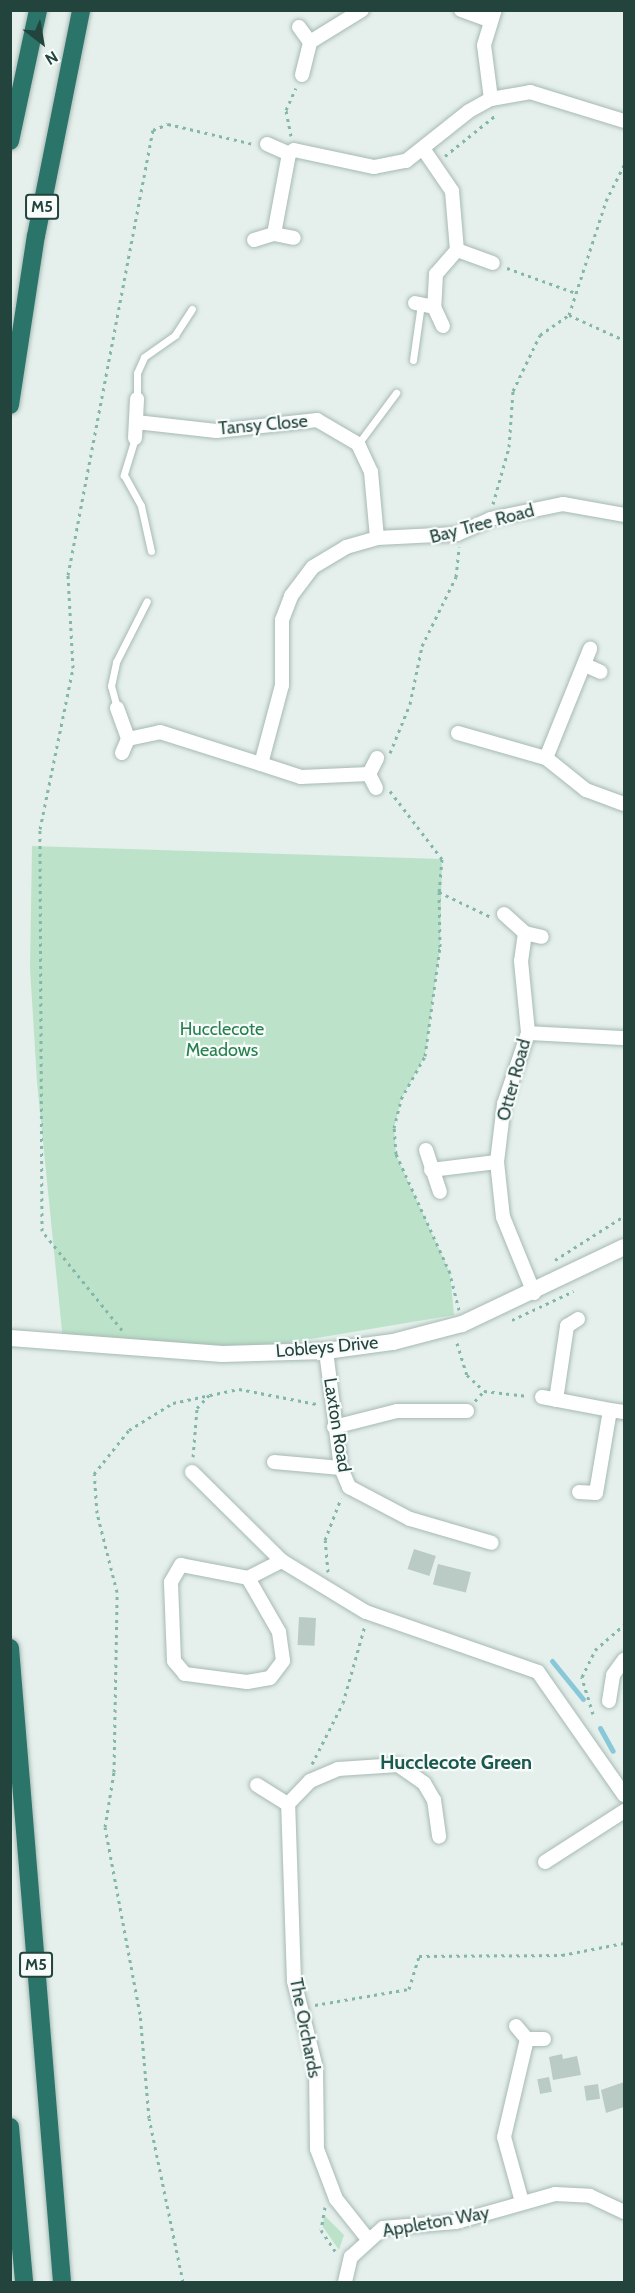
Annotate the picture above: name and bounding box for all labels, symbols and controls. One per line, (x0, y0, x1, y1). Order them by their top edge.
north arrow (12, 12, 72, 72)
text: N (42, 47, 61, 69)
road number: M5 (24, 194, 60, 220)
street label: Tansy Close (217, 410, 309, 440)
street label: Bay Tree Road (427, 500, 537, 548)
park label: Hucclecote Meadows (180, 1019, 264, 1062)
street label: Otter Road (493, 1037, 535, 1123)
street label: Lobleys Drive (275, 1332, 379, 1362)
street label: Laxton Road (319, 1376, 355, 1474)
district label: Hucclecote Green (380, 1750, 532, 1774)
road number: M5 (18, 1952, 54, 1978)
street label: The Orchards (285, 1976, 325, 2080)
street label: Appleton Way (381, 2202, 491, 2242)

